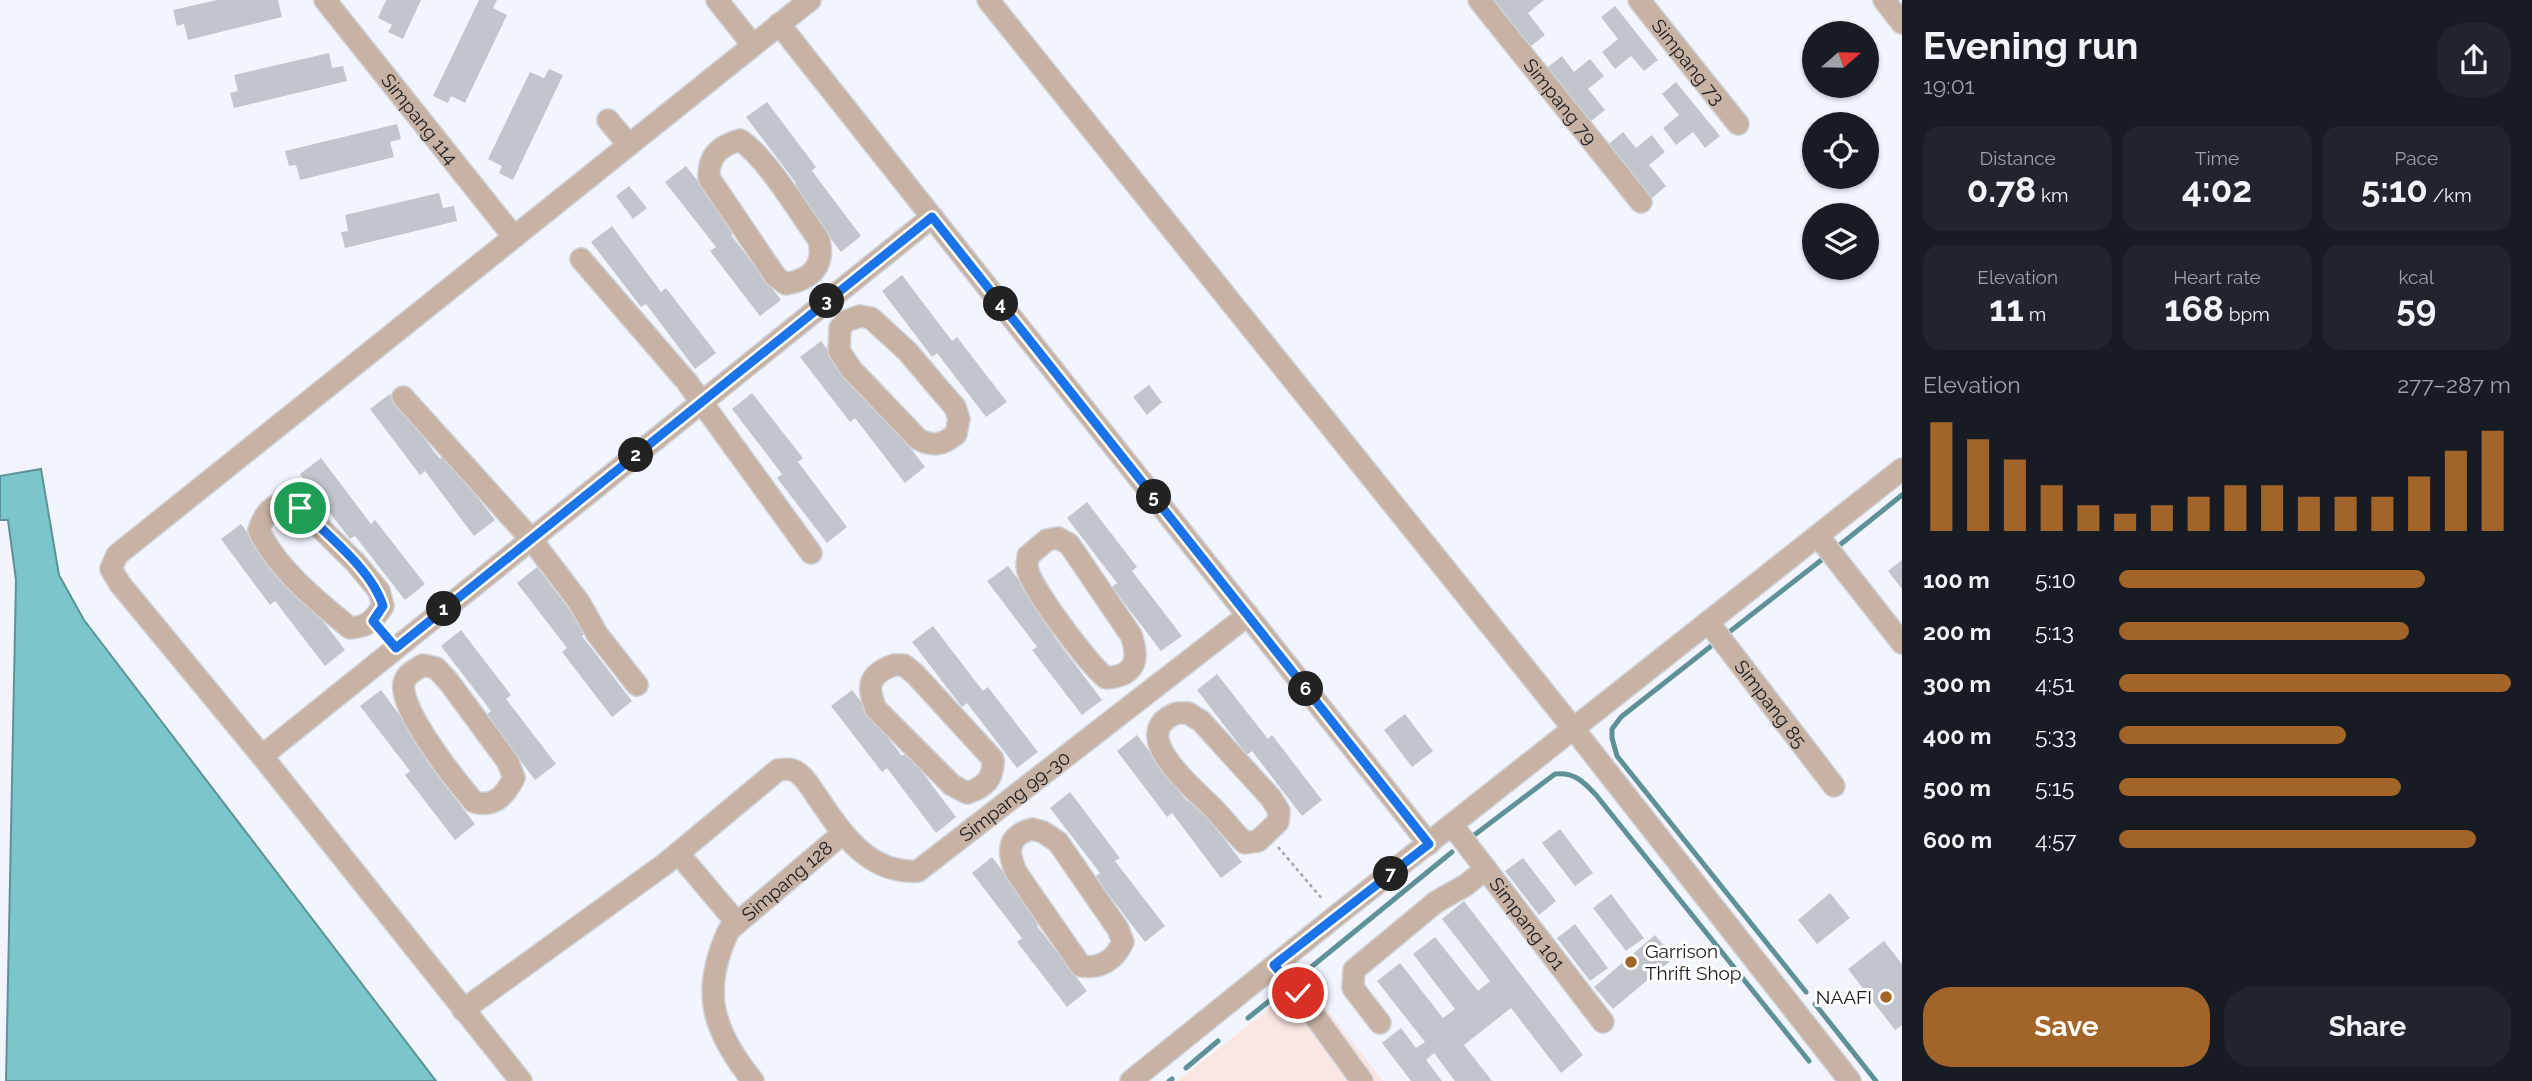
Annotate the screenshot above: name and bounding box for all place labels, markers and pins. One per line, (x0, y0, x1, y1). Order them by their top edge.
pin: 3 (810, 284, 844, 318)
pin: 4 (984, 286, 1018, 322)
pin: 2 (618, 438, 654, 472)
pin (270, 478, 330, 538)
pin: 5 (1136, 480, 1172, 514)
pin: 1 (426, 592, 462, 626)
pin: 6 (1288, 672, 1324, 706)
pin: 7 (1374, 856, 1408, 892)
place label: Garrison Thrift Shop (1645, 940, 1742, 984)
marker: Garrison Thrift Shop (1623, 954, 1639, 970)
pin (1268, 963, 1328, 1023)
place label: NAAFI (1816, 986, 1872, 1008)
marker: NAAFI (1878, 989, 1894, 1005)

